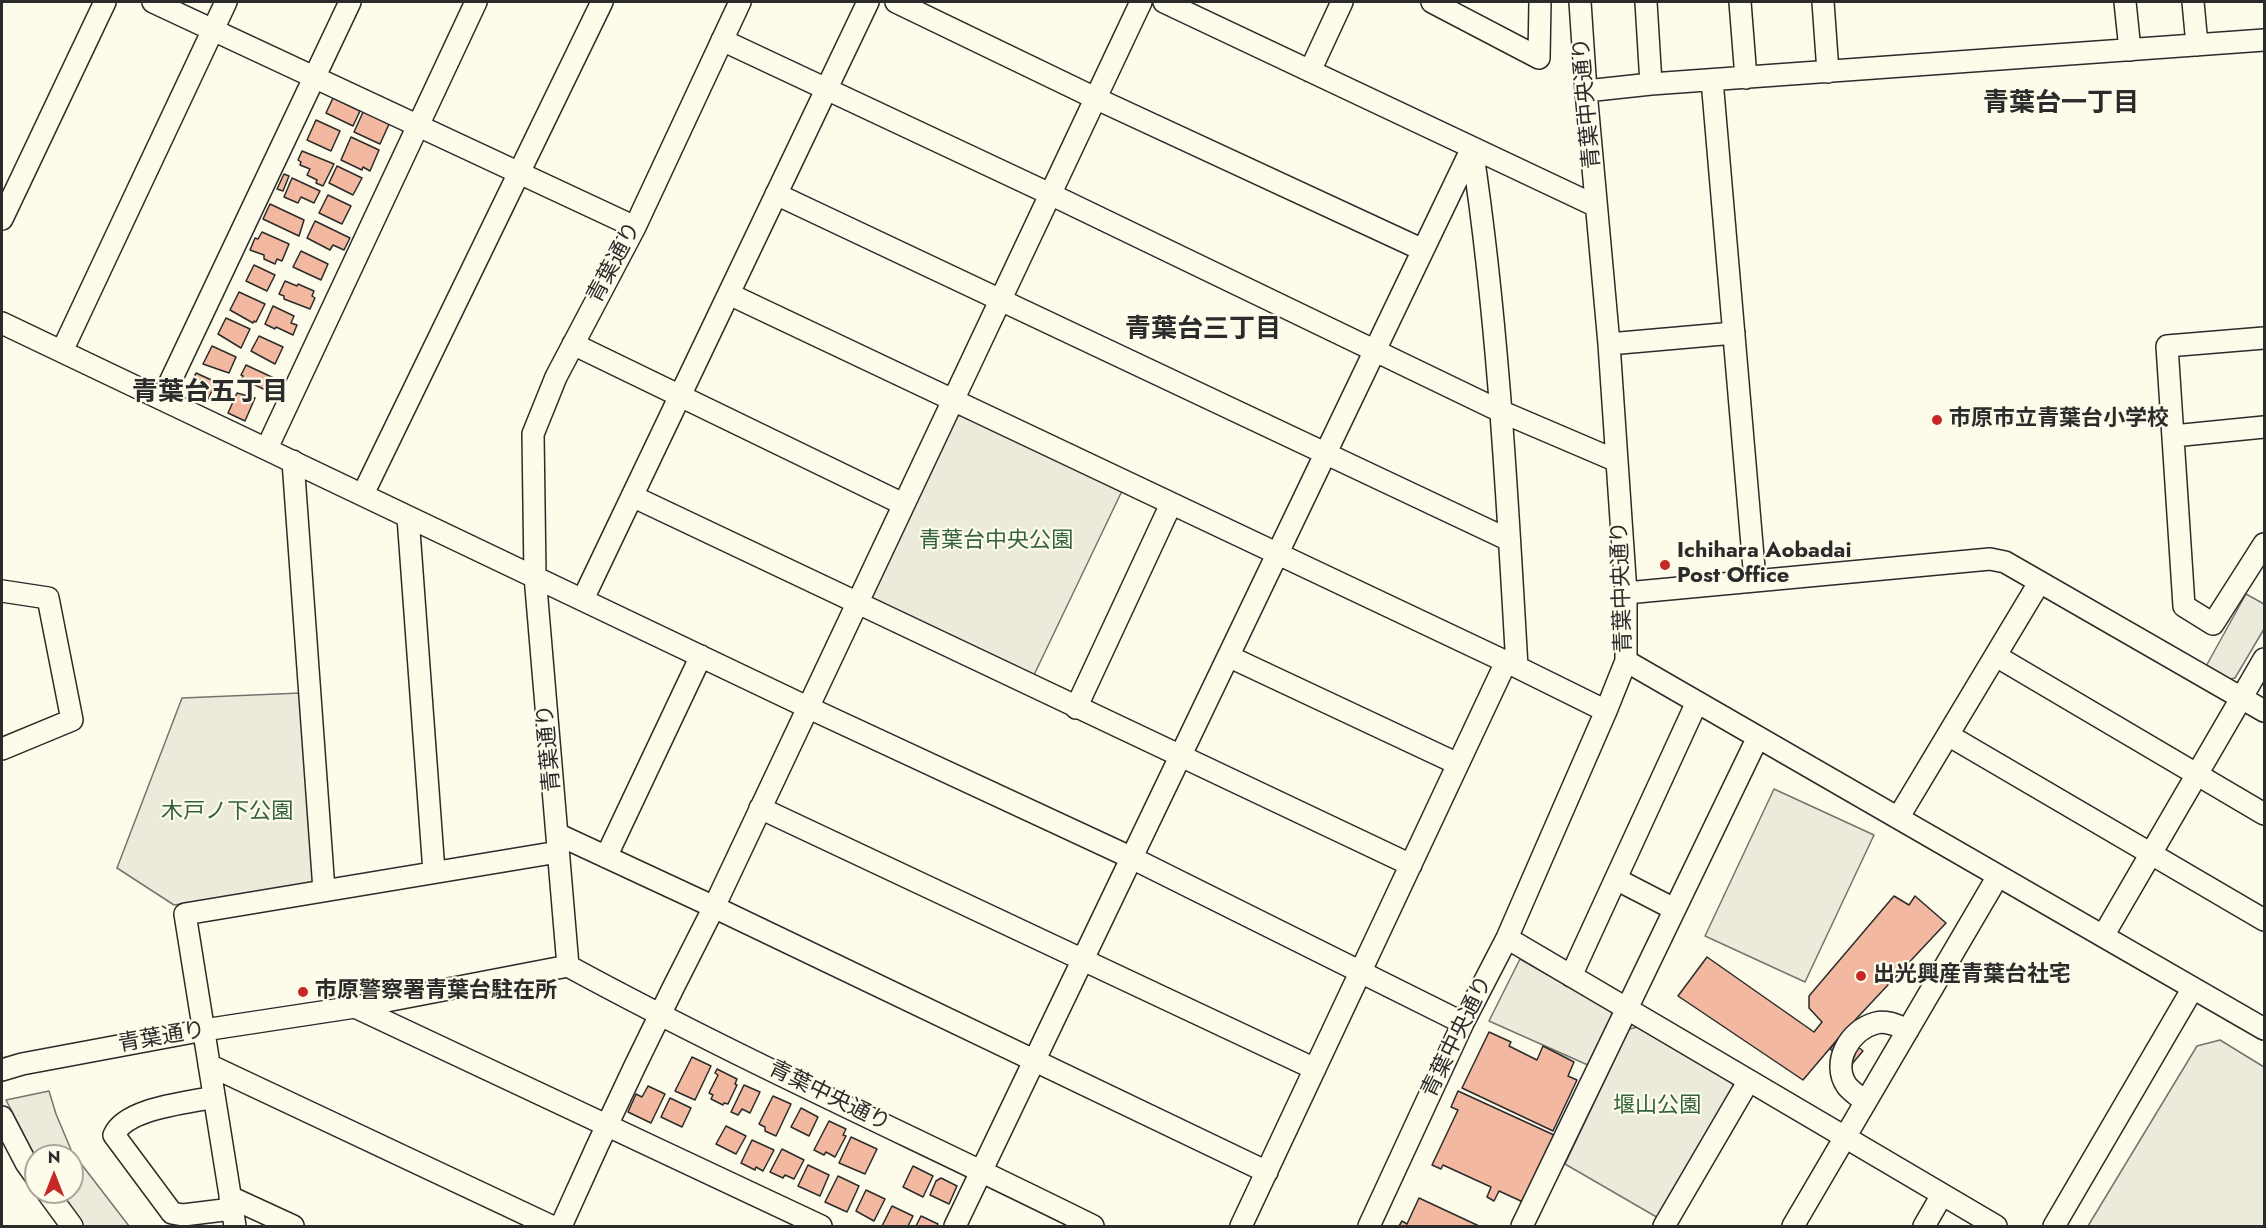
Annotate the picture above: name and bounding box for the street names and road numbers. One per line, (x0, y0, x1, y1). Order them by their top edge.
street label: 青葉中央通り (1569, 36, 1607, 170)
street label: 青葉通り (583, 218, 647, 308)
street label: 青葉中央通り (1608, 521, 1638, 653)
street label: 青葉通り (533, 703, 567, 793)
street label: 青葉中央通り (1417, 972, 1499, 1102)
street label: 青葉通り (116, 1017, 208, 1059)
street label: 青葉中央通り (764, 1056, 894, 1138)

